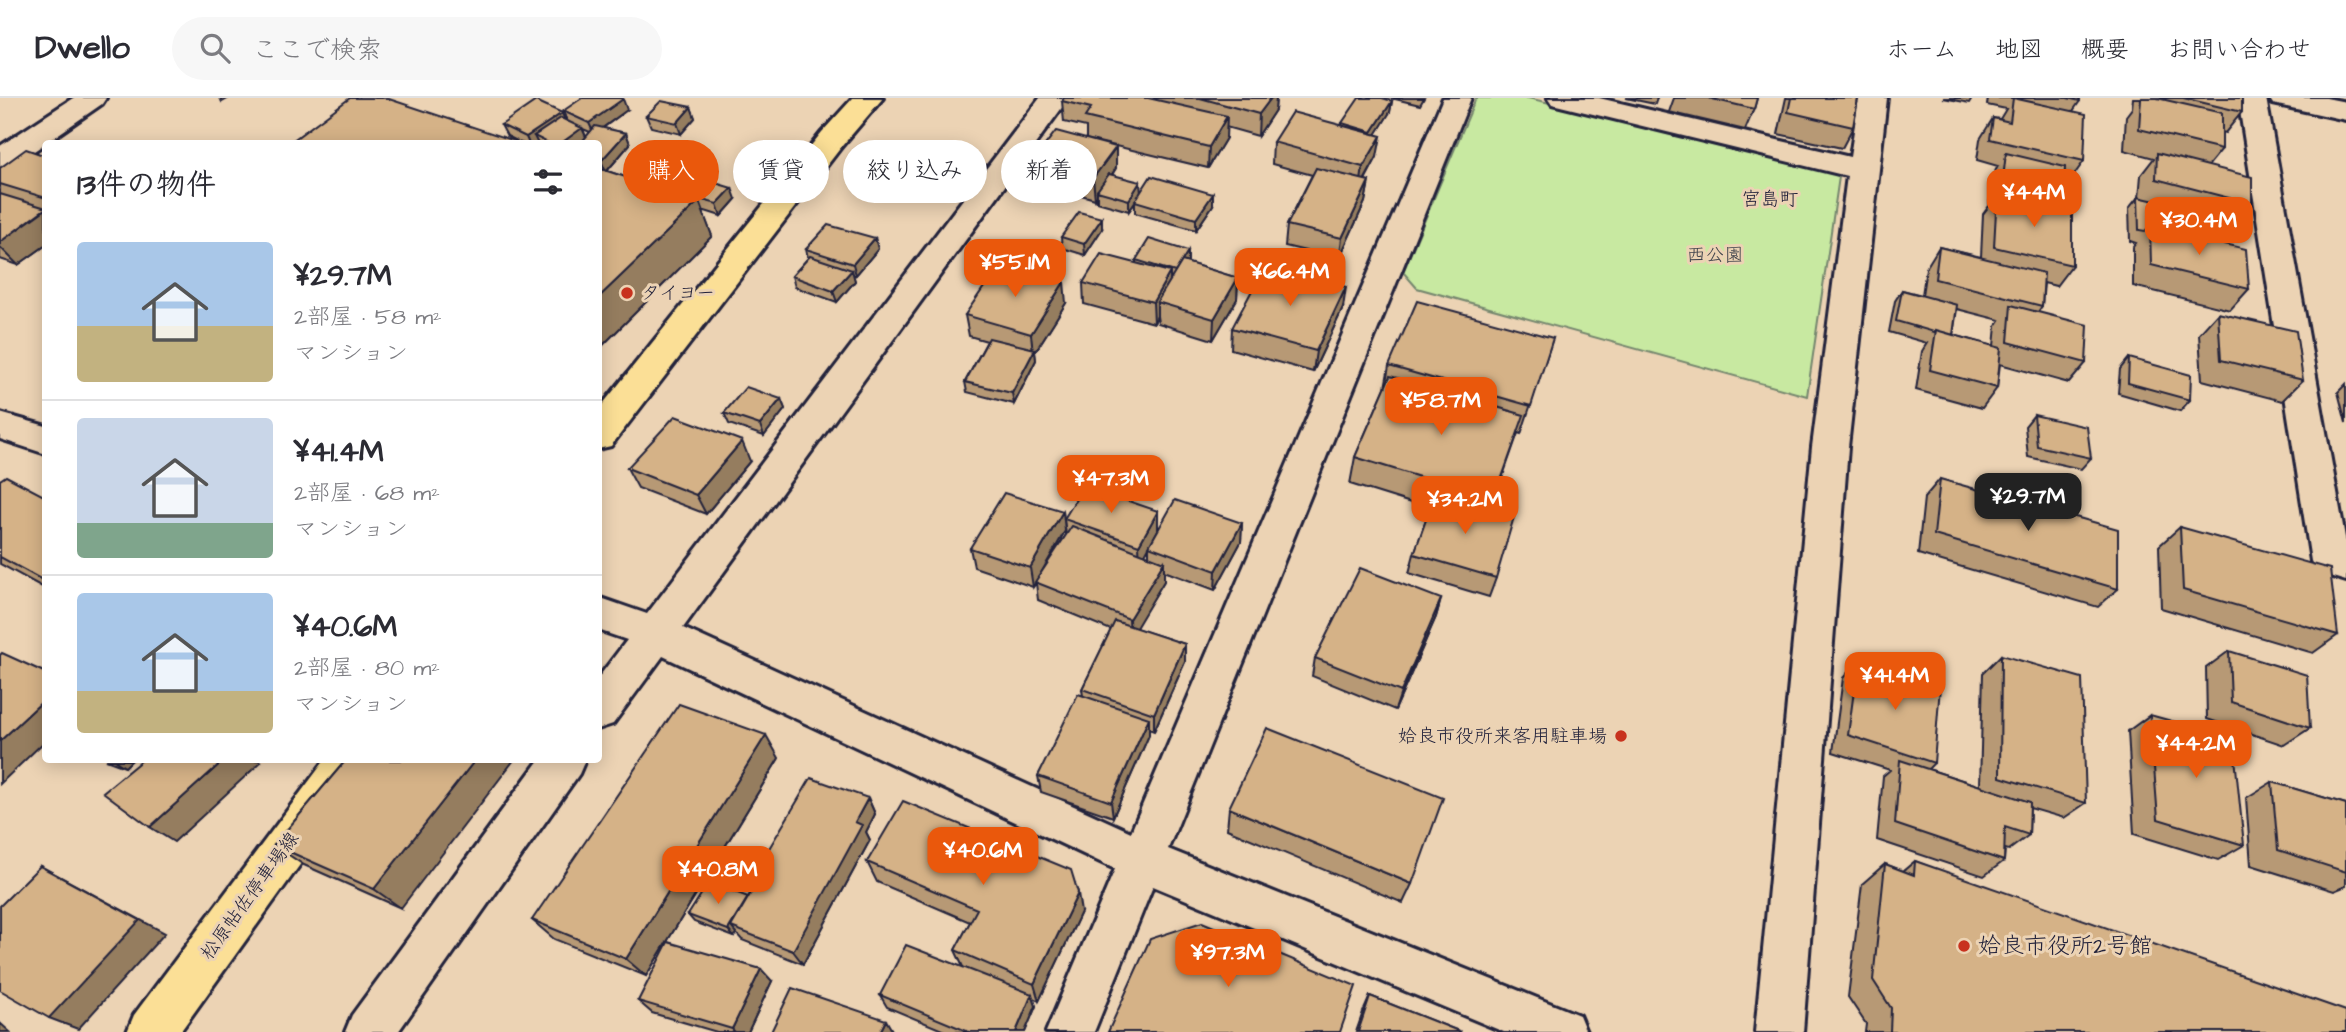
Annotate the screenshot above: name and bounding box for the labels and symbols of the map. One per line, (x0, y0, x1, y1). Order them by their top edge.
pin: ¥44M (1993, 170, 2075, 229)
district label: 宮島町 (1741, 186, 1799, 213)
pin: ¥30.4M (2142, 198, 2256, 257)
pin: ¥55.1M (958, 240, 1072, 299)
park label: 西公園 (1686, 242, 1744, 269)
pin: ¥66.4M (1233, 248, 1347, 308)
place label: タイヨー (641, 280, 715, 307)
marker: タイヨー (619, 285, 635, 301)
pin: ¥58.7M (1384, 378, 1498, 437)
pin: ¥47.3M (1054, 456, 1168, 515)
pin: ¥29.7M (1971, 474, 2085, 533)
pin: ¥34.2M (1408, 476, 1522, 536)
pin: ¥41.4M (1838, 652, 1952, 712)
pin: ¥44.2M (2139, 720, 2253, 780)
place label: 姶良市役所来客用駐車場 (1398, 723, 1607, 750)
marker: 姶良市役所来客用駐車場 (1613, 728, 1629, 744)
street label: 松原帖佐停車場線 (194, 827, 306, 965)
pin: ¥40.6M (926, 828, 1040, 887)
pin: ¥40.8M (661, 846, 775, 906)
pin: ¥97.3M (1171, 930, 1285, 989)
place label: 姶良市役所2号館 (1978, 930, 2152, 962)
marker: 姶良市役所2号館 (1956, 938, 1972, 954)

